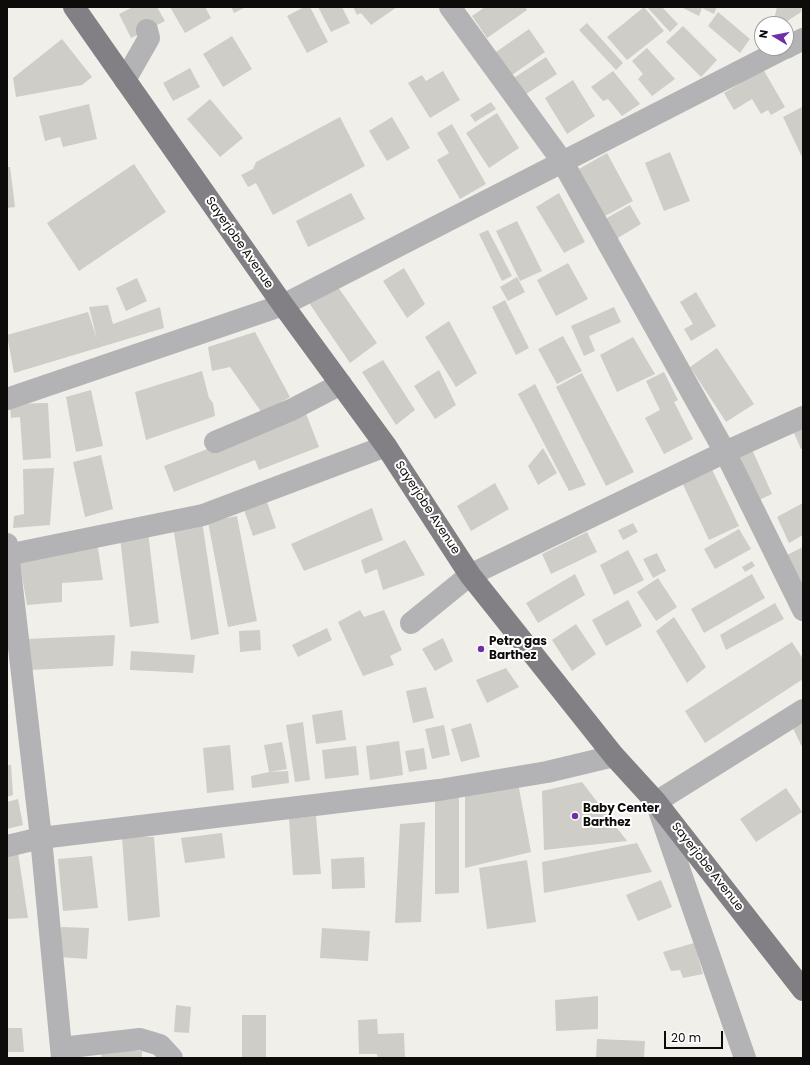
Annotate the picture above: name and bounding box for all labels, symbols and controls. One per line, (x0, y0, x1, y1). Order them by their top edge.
north arrow (754, 16, 794, 56)
text: N (755, 29, 772, 40)
street label: Sayerjobe Avenue (202, 195, 276, 291)
street label: Sayerjobe Avenue (391, 459, 463, 557)
place label: Petro gas Barthez (489, 635, 547, 663)
marker: Petro gas Barthez (476, 644, 486, 654)
place label: Baby Center Barthez (583, 802, 659, 830)
marker: Baby Center Barthez (570, 811, 580, 821)
street label: Sayerjobe Avenue (668, 820, 746, 914)
scale bar (666, 1023, 725, 1049)
text: 20 m (671, 1029, 701, 1046)

